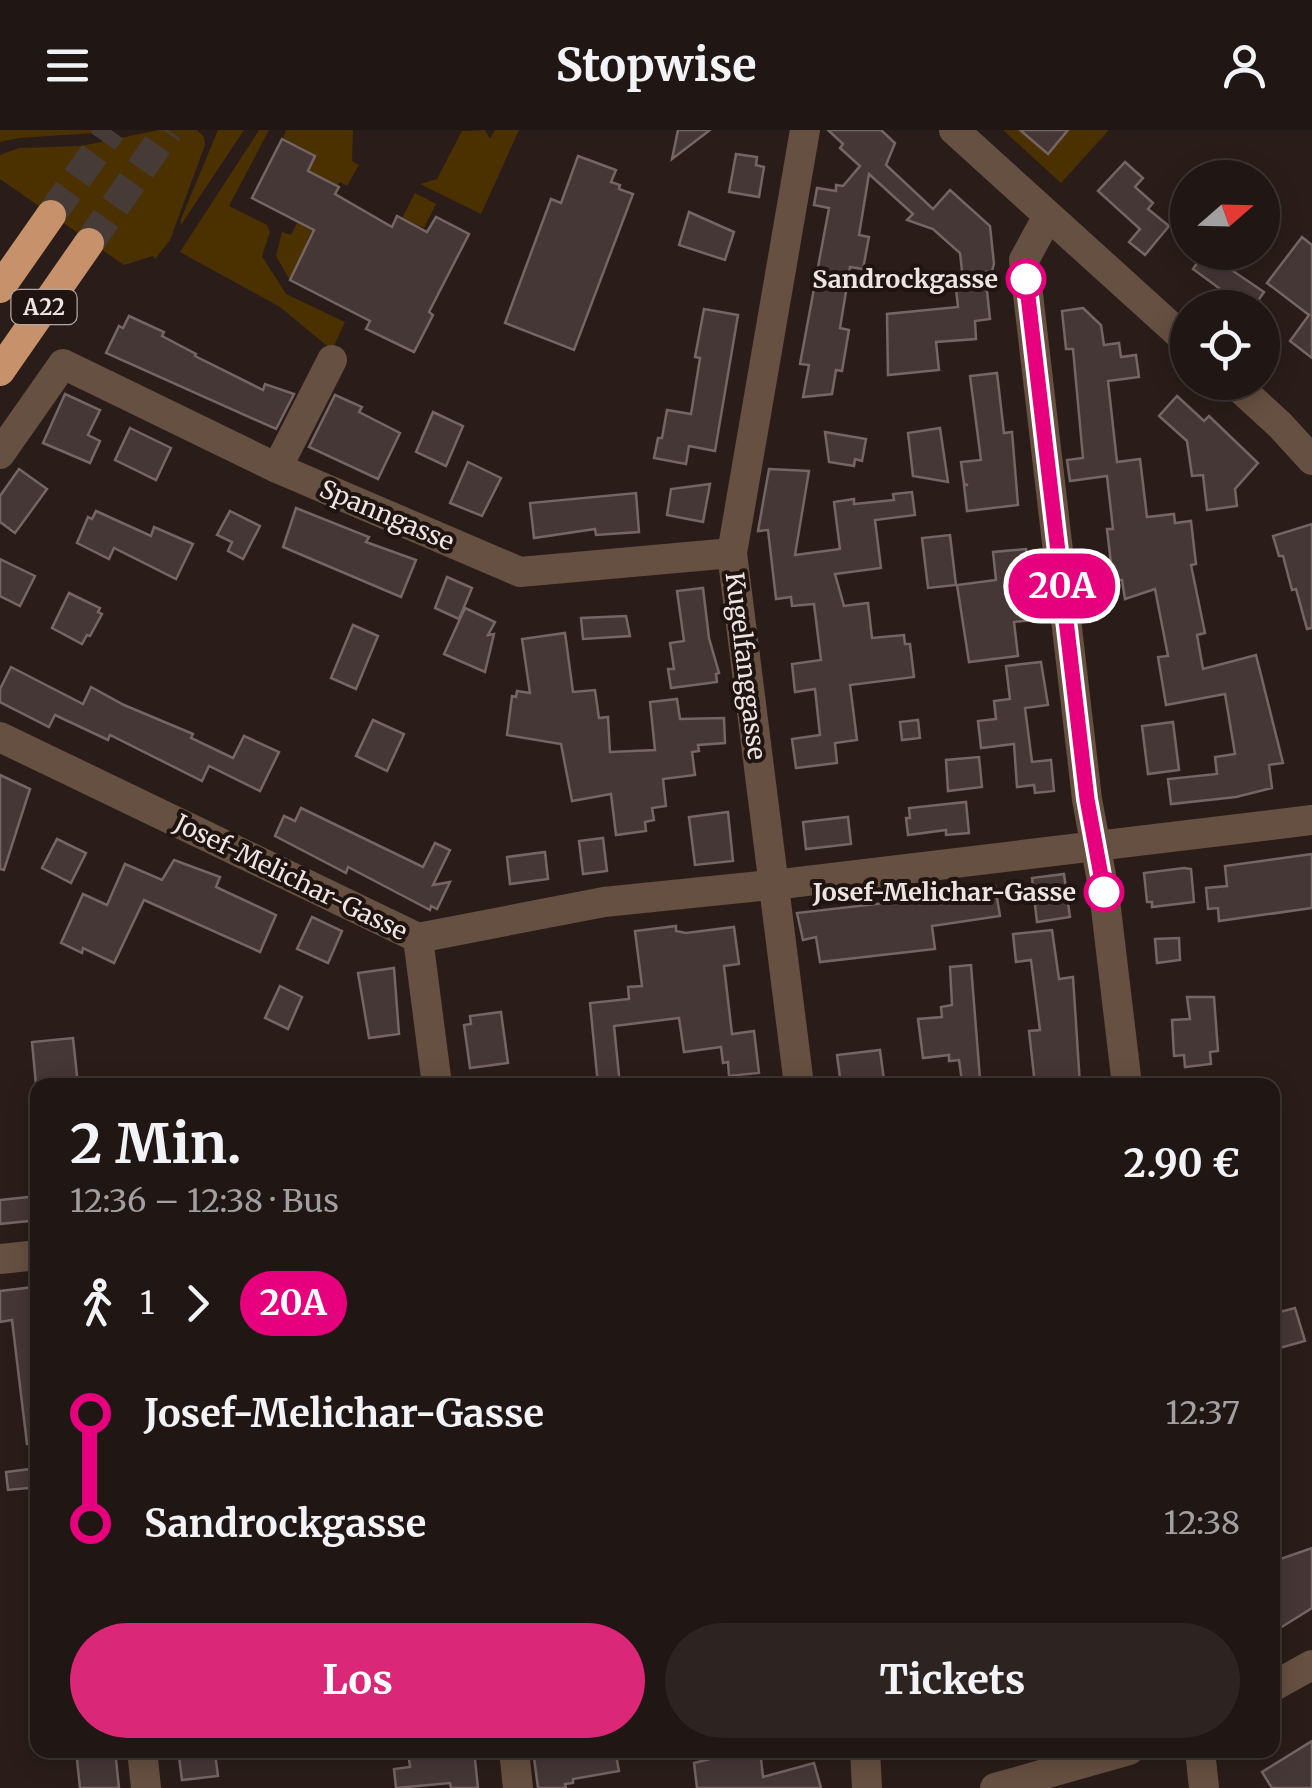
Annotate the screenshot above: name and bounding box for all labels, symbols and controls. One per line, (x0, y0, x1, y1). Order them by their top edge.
text: Stopwise (555, 37, 757, 93)
icon: menu (40, 38, 95, 93)
icon: person (1217, 38, 1272, 93)
north arrow (1170, 160, 1280, 270)
map controls (1170, 160, 1280, 400)
marker: Sandrockgasse (1007, 260, 1045, 298)
place label: Sandrockgasse (812, 263, 998, 295)
road number: A22 (12, 290, 76, 324)
button: locate (1170, 290, 1280, 400)
street label: Spanngasse (315, 472, 459, 558)
line badge: 20A (1004, 554, 1120, 618)
text: 20A (1028, 564, 1096, 608)
street label: Kugelfanggasse (719, 570, 773, 762)
street label: Josef-Melichar-Gasse (168, 806, 413, 947)
marker: Josef-Melichar-Gasse (1085, 873, 1123, 911)
place label: Josef-Melichar-Gasse (812, 876, 1076, 908)
text: 2 Min. (70, 1109, 242, 1178)
text: 2.90 € (1124, 1140, 1240, 1187)
text: 12:36 – 12:38 · Bus (70, 1181, 339, 1221)
icon: walk (70, 1276, 125, 1331)
icon: forward (170, 1276, 225, 1331)
text: 20A (260, 1281, 327, 1325)
text: 1 (140, 1283, 155, 1323)
text: Josef-Melichar-Gasse (144, 1390, 544, 1437)
text: 12:37 (1165, 1393, 1240, 1433)
text: Sandrockgasse (144, 1500, 426, 1547)
text: 12:38 (1164, 1503, 1240, 1543)
button: Los (70, 1623, 645, 1738)
button: Tickets (665, 1623, 1240, 1738)

